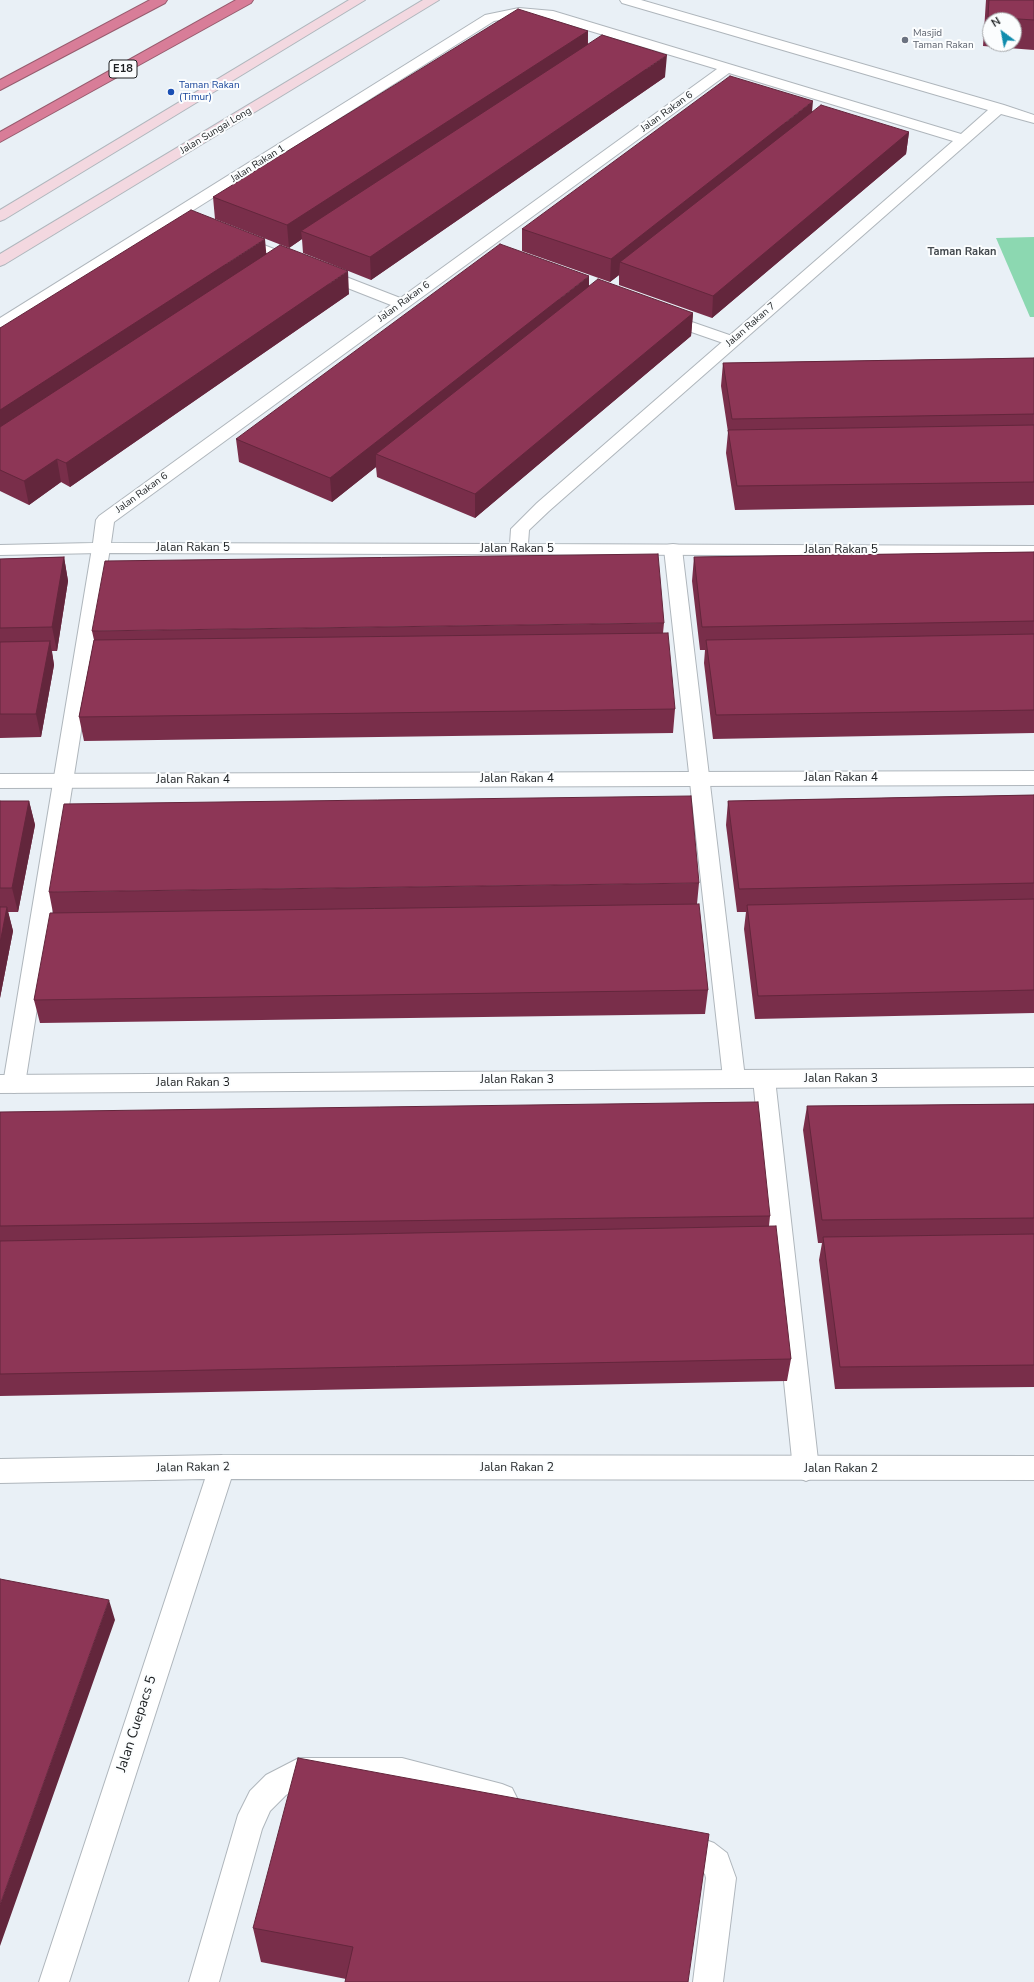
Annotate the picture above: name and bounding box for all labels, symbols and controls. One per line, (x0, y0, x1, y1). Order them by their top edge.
north arrow (982, 12, 1022, 52)
text: N (988, 14, 1003, 31)
place label: Masjid Taman Rakan (913, 28, 974, 52)
marker: Masjid Taman Rakan (900, 35, 910, 45)
road number: E18 (109, 60, 137, 78)
place label: Taman Rakan (Timur) (179, 80, 240, 104)
marker: Taman Rakan (Timur) (166, 87, 176, 97)
street label: Jalan Rakan 6 (639, 89, 695, 135)
street label: Jalan Sungai Long (178, 105, 254, 157)
street label: Jalan Rakan 1 (229, 143, 287, 185)
district label: Taman Rakan (928, 245, 996, 259)
street label: Jalan Rakan 6 (376, 279, 432, 325)
street label: Jalan Rakan 7 (724, 300, 778, 350)
street label: Jalan Rakan 6 (114, 470, 170, 516)
street label: Jalan Rakan 5 (156, 541, 230, 555)
street label: Jalan Rakan 5 (480, 542, 554, 556)
street label: Jalan Rakan 5 (804, 543, 878, 557)
street label: Jalan Rakan 4 (804, 771, 878, 785)
street label: Jalan Rakan 4 (480, 772, 554, 786)
street label: Jalan Rakan 4 (156, 773, 230, 787)
street label: Jalan Rakan 3 (804, 1072, 878, 1086)
street label: Jalan Rakan 3 (480, 1073, 554, 1087)
street label: Jalan Rakan 3 (156, 1076, 230, 1090)
street label: Jalan Rakan 2 (156, 1460, 230, 1476)
street label: Jalan Rakan 2 (480, 1461, 554, 1475)
street label: Jalan Rakan 2 (804, 1462, 878, 1476)
street label: Jalan Cuepacs 5 (113, 1674, 161, 1774)

